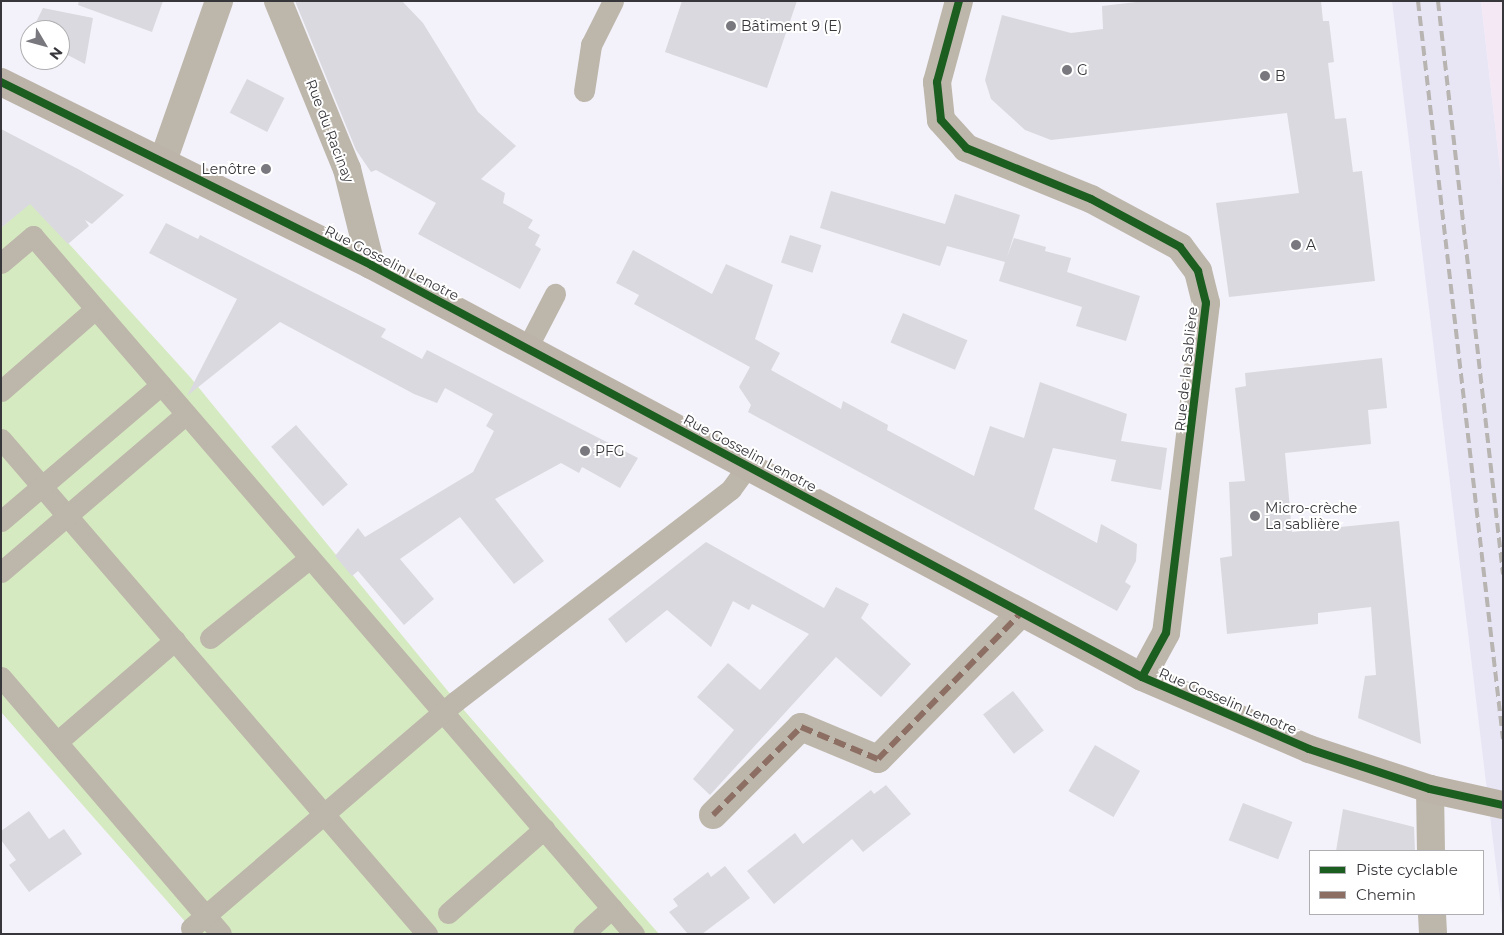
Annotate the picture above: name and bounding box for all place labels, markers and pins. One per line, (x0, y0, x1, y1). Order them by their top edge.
place label: Bâtiment 9 (E) (741, 18, 842, 34)
marker: Bâtiment 9 (E) (725, 20, 737, 32)
place label: G (1077, 62, 1088, 78)
marker: G (1061, 64, 1073, 76)
place label: B (1275, 68, 1286, 84)
marker: B (1259, 70, 1271, 82)
place label: Lenôtre (202, 161, 256, 177)
marker: Lenôtre (260, 163, 272, 175)
place label: A (1306, 237, 1316, 253)
marker: A (1290, 239, 1302, 251)
place label: PFG (595, 443, 624, 459)
marker: PFG (579, 445, 591, 457)
place label: Micro-crèche La sablière (1265, 500, 1357, 532)
marker: Micro-crèche La sablière (1249, 510, 1261, 522)

